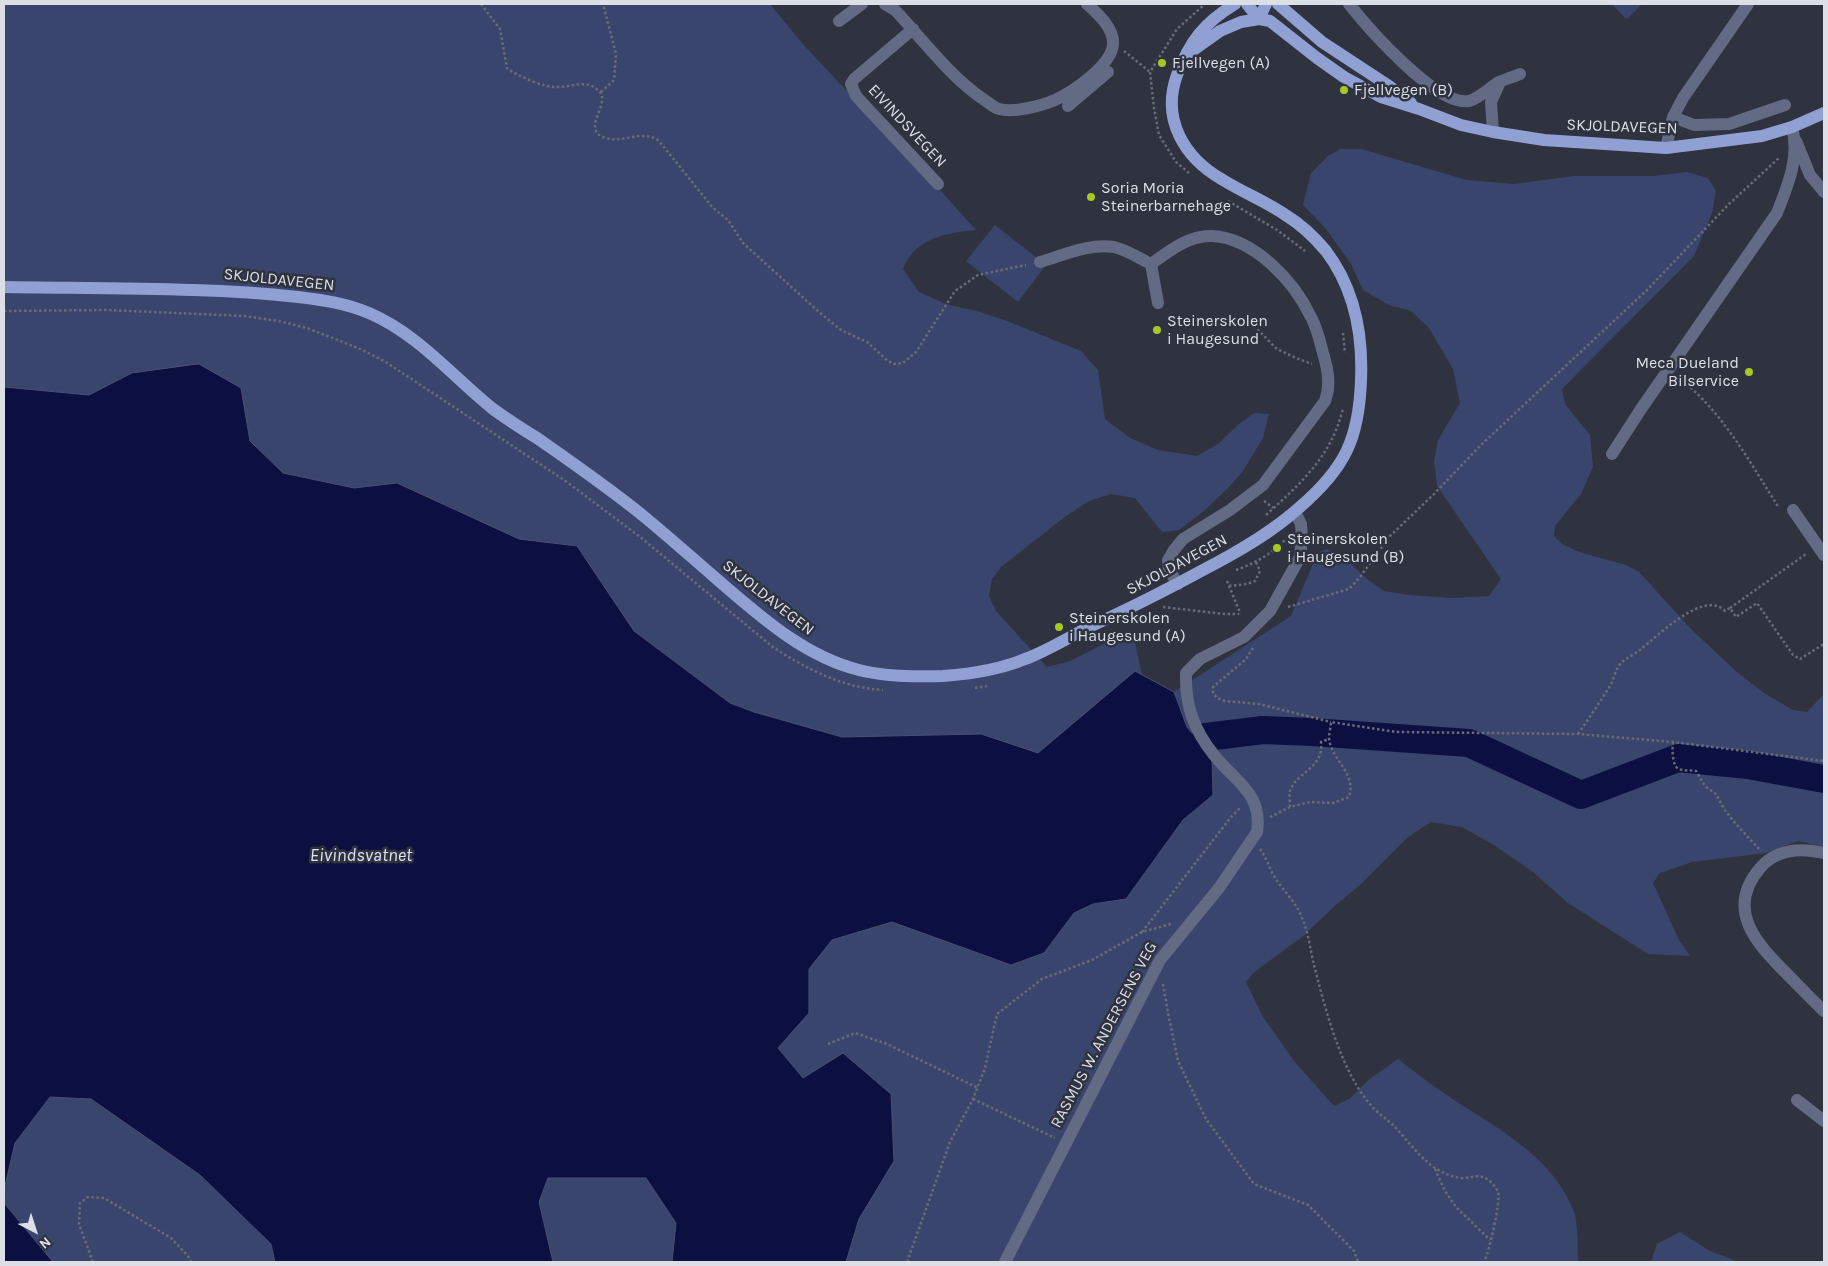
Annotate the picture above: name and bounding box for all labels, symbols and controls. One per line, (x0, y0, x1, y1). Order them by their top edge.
place label: Fjellvegen (A) (1172, 53, 1270, 73)
marker: Fjellvegen (A) (1156, 57, 1168, 69)
place label: Fjellvegen (B) (1354, 80, 1453, 100)
street label: EIVINDSVEGEN (864, 81, 950, 171)
marker: Fjellvegen (B) (1338, 84, 1350, 96)
street label: SKJOLDAVEGEN (1566, 115, 1678, 139)
place label: Soria Moria Steinerbarnehage (1101, 178, 1231, 216)
marker: Soria Moria Steinerbarnehage (1085, 191, 1097, 203)
street label: SKJOLDAVEGEN (223, 265, 335, 295)
place label: Steinerskolen i Haugesund (1167, 311, 1268, 349)
marker: Steinerskolen i Haugesund (1151, 324, 1163, 336)
place label: Meca Dueland Bilservice (1635, 353, 1739, 391)
marker: Meca Dueland Bilservice (1743, 366, 1755, 378)
place label: Steinerskolen i Haugesund (B) (1287, 529, 1404, 567)
street label: SKJOLDAVEGEN (1123, 530, 1231, 600)
marker: Steinerskolen i Haugesund (B) (1271, 542, 1283, 554)
street label: SKJOLDAVEGEN (718, 556, 818, 640)
place label: Steinerskolen i Haugesund (A) (1069, 608, 1186, 646)
marker: Steinerskolen i Haugesund (A) (1053, 621, 1065, 633)
water label: Eivindsvatnet (310, 845, 412, 867)
street label: RASMUS W. ANDERSENS VEG (1047, 939, 1161, 1131)
north arrow (10, 1206, 60, 1256)
text: N (36, 1233, 54, 1253)

